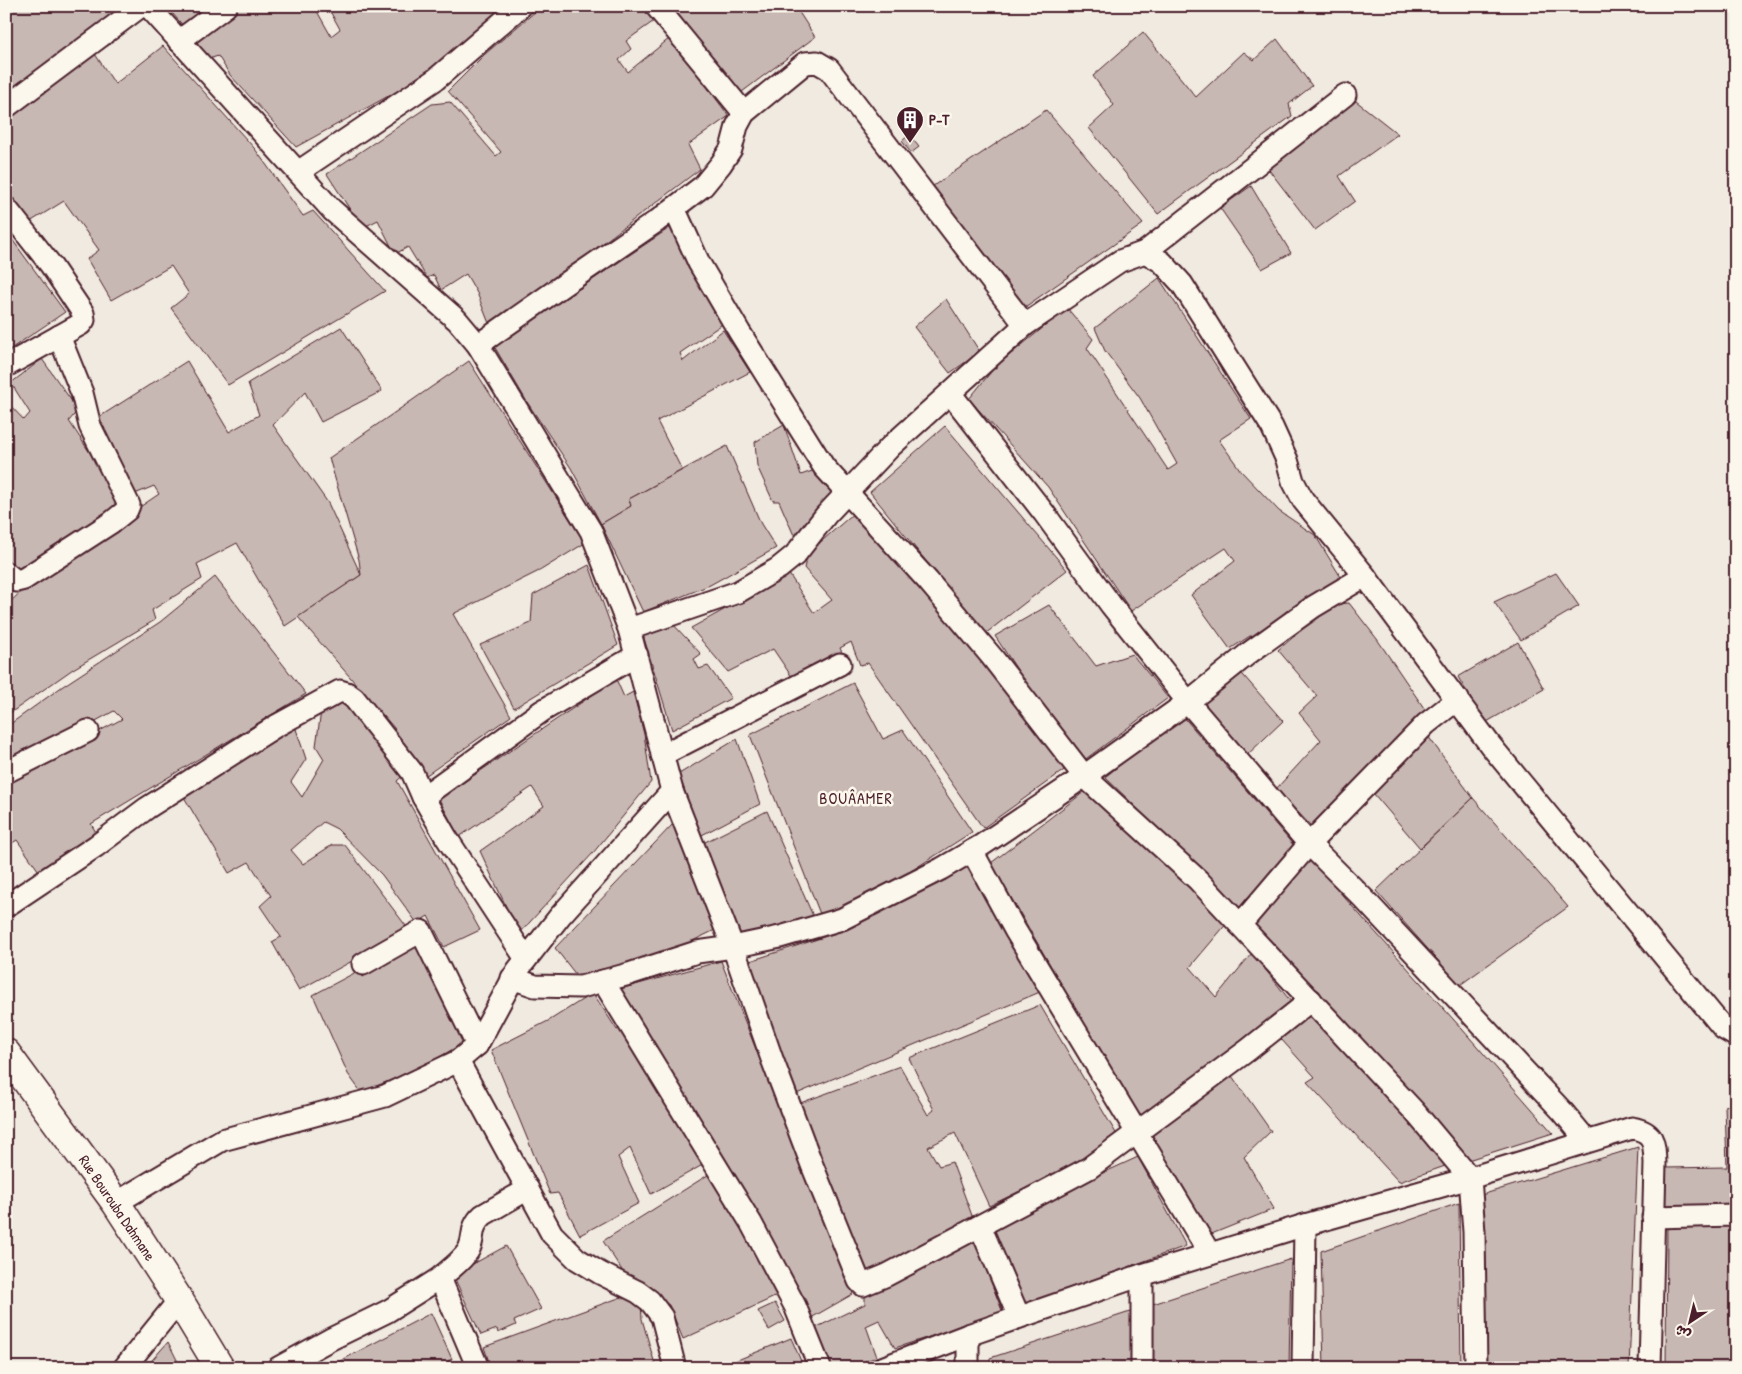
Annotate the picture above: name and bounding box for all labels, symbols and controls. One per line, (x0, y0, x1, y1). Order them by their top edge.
building icon: P-T (895, 105, 925, 144)
place label: P-T (929, 109, 950, 130)
district label: BOUÂAMER (819, 787, 893, 809)
street label: Rue Bourouba Dahmane (74, 1151, 161, 1265)
north arrow (1664, 1296, 1714, 1346)
text: ش (1670, 1321, 1694, 1345)

